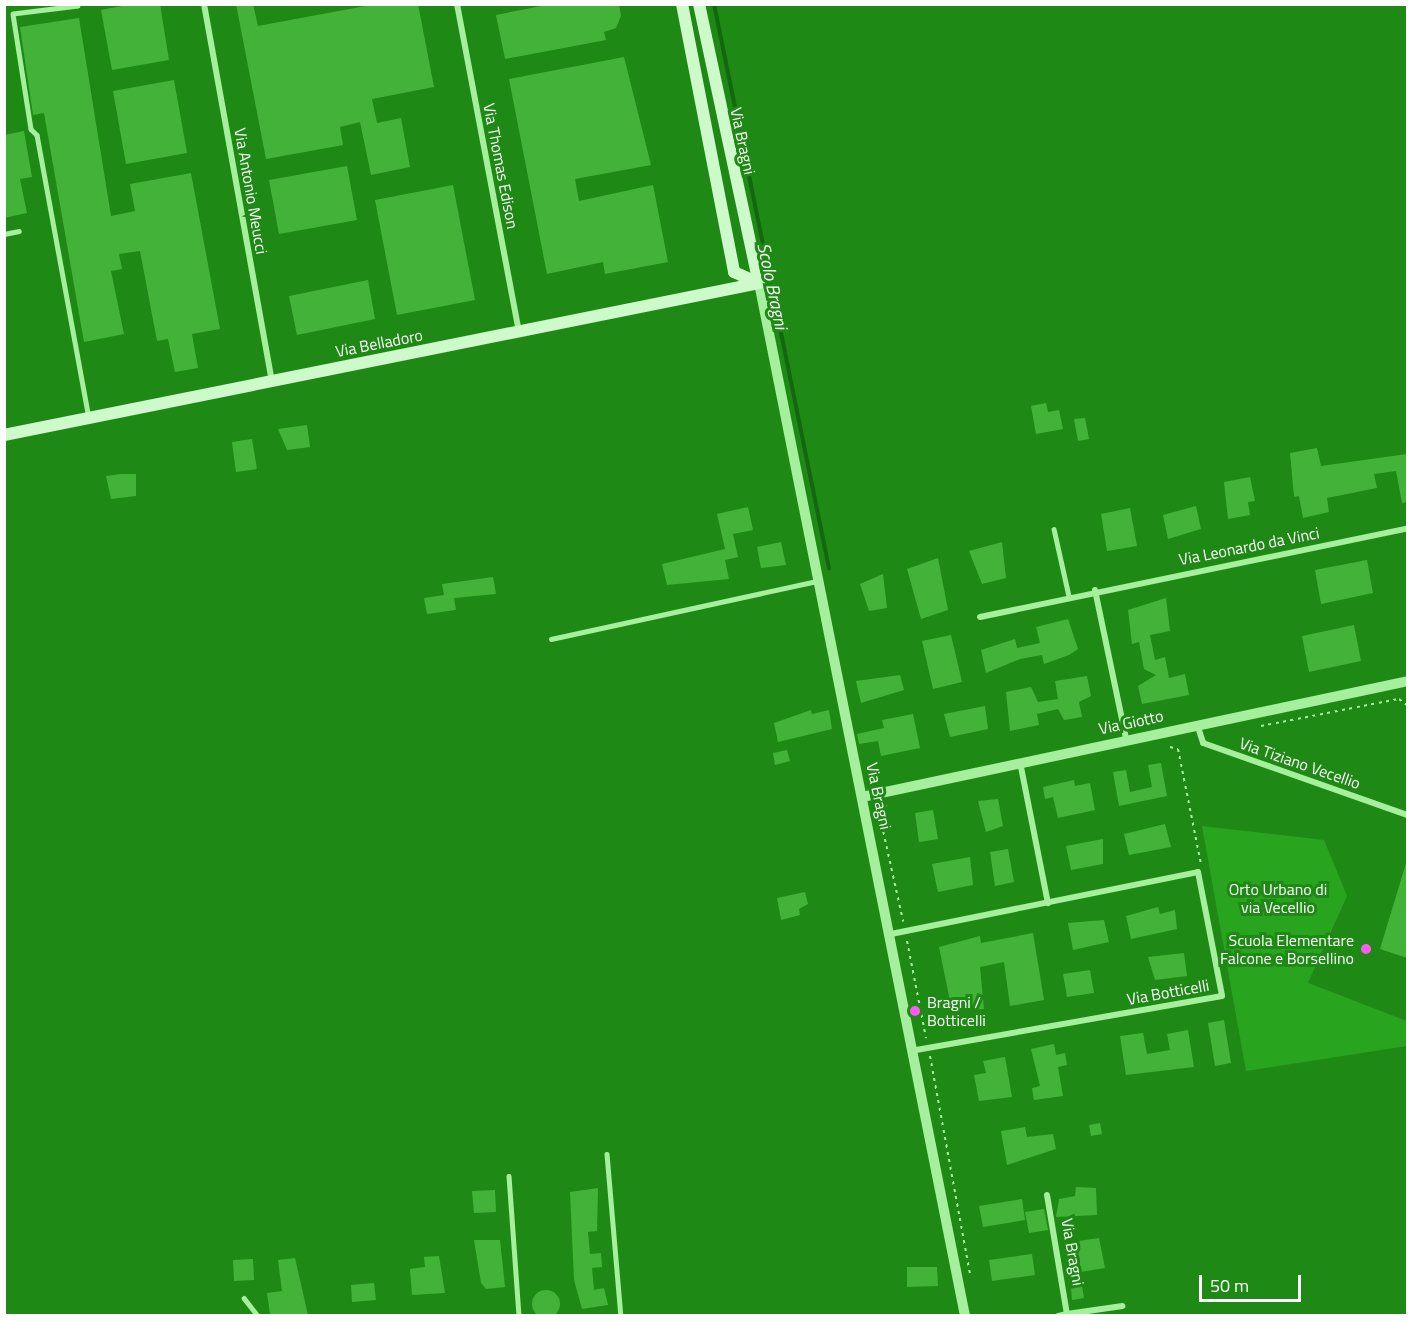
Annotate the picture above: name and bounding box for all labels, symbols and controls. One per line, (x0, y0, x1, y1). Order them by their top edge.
street label: Via Thomas Edison (479, 102, 523, 230)
street label: Via Bragni (727, 106, 759, 176)
street label: Via Antonio Meucci (230, 126, 272, 256)
water label: Scolo Bragni (752, 241, 792, 331)
street label: Via Belladoro (334, 325, 424, 361)
street label: Via Leonardo da Vinci (1177, 523, 1321, 569)
street label: Via Giotto (1097, 706, 1165, 738)
street label: Via Tiziano Vecellio (1237, 733, 1363, 793)
street label: Via Bragni (863, 761, 895, 831)
park label: Orto Urbano di via Vecellio (1229, 879, 1327, 917)
place label: Scuola Elementare Falcone e Borsellino (1220, 930, 1354, 968)
marker: Scuola Elementare Falcone e Borsellino (1359, 942, 1373, 956)
street label: Via Botticelli (1125, 975, 1211, 1009)
place label: Bragni / Botticelli (927, 992, 986, 1030)
marker: Bragni / Botticelli (908, 1004, 922, 1018)
street label: Via Bragni (1058, 1217, 1088, 1287)
scale bar (1202, 1263, 1304, 1301)
text: 50 m (1210, 1272, 1249, 1299)

